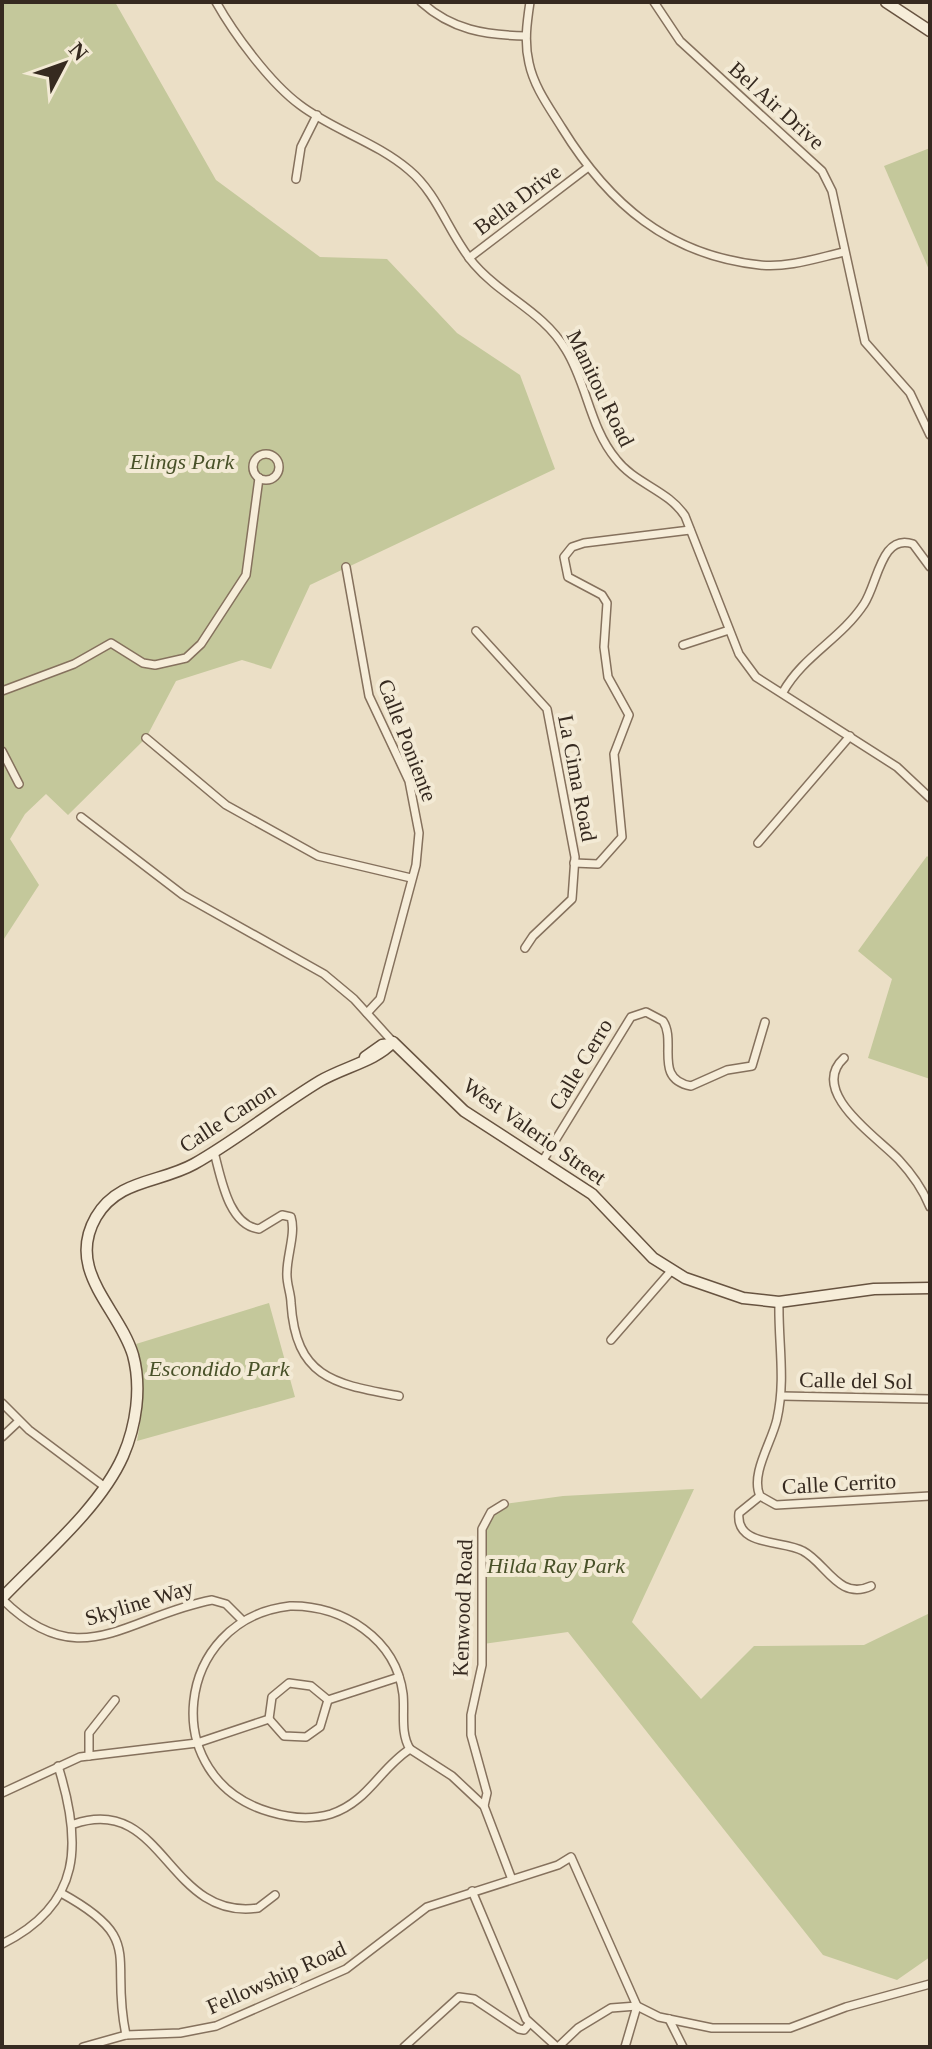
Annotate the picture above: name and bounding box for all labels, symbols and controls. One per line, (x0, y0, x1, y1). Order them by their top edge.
north arrow (24, 24, 104, 104)
text: N (64, 37, 93, 65)
street label: Bel Air Drive (724, 56, 830, 155)
street label: Bella Drive (469, 159, 566, 240)
street label: Manitou Road (562, 326, 640, 451)
park label: Elings Park (129, 449, 235, 474)
street label: Calle Poniente (373, 676, 442, 805)
street label: La Cima Road (553, 713, 602, 843)
street label: Calle Cerro (543, 1014, 617, 1114)
street label: West Valerio Street (458, 1073, 611, 1190)
street label: Calle Canon (175, 1077, 280, 1158)
park label: Escondido Park (147, 1356, 291, 1381)
street label: Calle del Sol (799, 1367, 913, 1394)
street label: Calle Cerrito (781, 1468, 897, 1499)
street label: Kenwood Road (448, 1539, 477, 1677)
park label: Hilda Ray Park (486, 1553, 626, 1578)
street label: Skyline Way (82, 1574, 196, 1631)
street label: Fellowship Road (203, 1936, 350, 2019)

